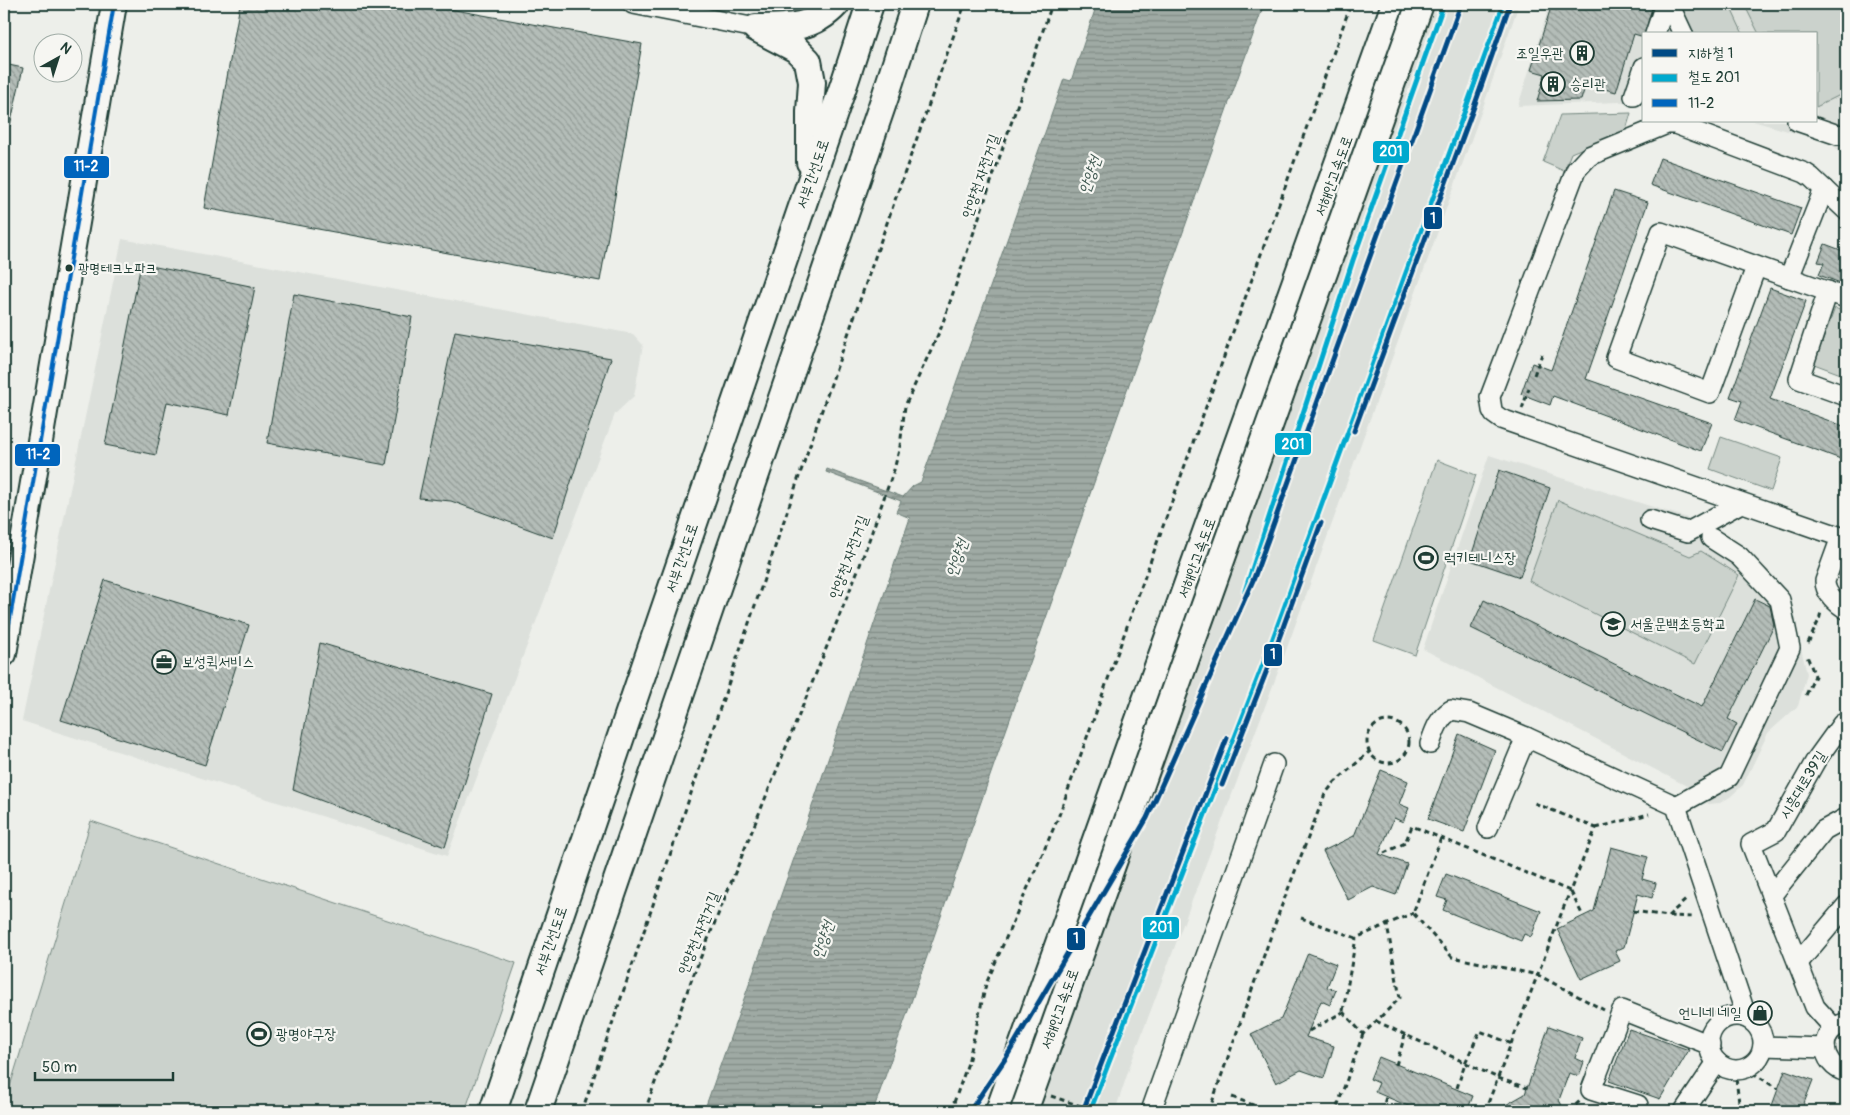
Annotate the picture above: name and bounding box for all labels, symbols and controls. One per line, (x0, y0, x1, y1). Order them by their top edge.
north arrow (32, 32, 82, 82)
legend (1642, 32, 1818, 122)
text: N (57, 39, 75, 58)
building icon: 조일우관 (1569, 40, 1595, 66)
place label: 조일우관 (1516, 44, 1564, 63)
text: 지하철 1 (1688, 44, 1733, 63)
text: 철도 201 (1688, 68, 1740, 87)
building icon: 승리관 (1540, 71, 1566, 97)
place label: 승리관 (1570, 75, 1606, 94)
text: 11-2 (1688, 94, 1715, 113)
street label: 안양천 자전거길 (958, 131, 1004, 221)
street label: 서해안고속도로 (1311, 133, 1357, 219)
street label: 서부간선도로 (792, 137, 834, 211)
line badge: 201 (1372, 140, 1410, 164)
text: 201 (1380, 143, 1402, 160)
water label: 안양천 (1074, 151, 1106, 197)
line badge: 11-2 (63, 155, 110, 179)
text: 11-2 (74, 158, 99, 175)
line badge: 1 (1423, 206, 1443, 230)
text: 1 (1430, 210, 1436, 227)
place label: 광명테크노파크 (78, 260, 157, 277)
marker: 광명테크노파크 (64, 263, 74, 273)
line badge: 201 (1274, 432, 1312, 456)
text: 201 (1282, 436, 1304, 453)
line badge: 11-2 (14, 443, 61, 467)
text: 11-2 (26, 446, 51, 463)
street label: 안양천 자전거길 (825, 513, 873, 601)
street label: 서해안고속도로 (1174, 515, 1220, 601)
street label: 서부간선도로 (661, 521, 703, 595)
water label: 안양천 (941, 534, 973, 580)
sports icon: 럭키테니스장 (1413, 545, 1439, 571)
place label: 럭키테니스장 (1444, 549, 1516, 568)
school or university icon: 서울문백초등학교 (1600, 611, 1626, 637)
place label: 서울문백초등학교 (1630, 615, 1727, 634)
line badge: 1 (1263, 643, 1283, 667)
text: 1 (1270, 646, 1276, 663)
office icon: 보성퀵서비스 (151, 649, 177, 675)
place label: 보성퀵서비스 (182, 653, 254, 672)
street label: 시흥대로39길 (1775, 747, 1831, 823)
street label: 안양천 자전거길 (674, 889, 724, 977)
street label: 서부간선도로 (530, 904, 572, 978)
water label: 안양천 (807, 916, 839, 962)
line badge: 201 (1142, 916, 1180, 940)
text: 201 (1150, 919, 1172, 936)
line badge: 1 (1066, 927, 1086, 951)
text: 1 (1073, 930, 1079, 947)
street label: 서해안고속도로 (1037, 966, 1083, 1052)
shop icon: 언니네 네일 (1747, 1000, 1773, 1026)
place label: 언니네 네일 (1678, 1004, 1742, 1023)
sports icon: 광명야구장 (246, 1021, 272, 1047)
place label: 광명야구장 (276, 1025, 336, 1044)
scale bar (35, 1050, 172, 1082)
text: 50 m (42, 1058, 77, 1077)

